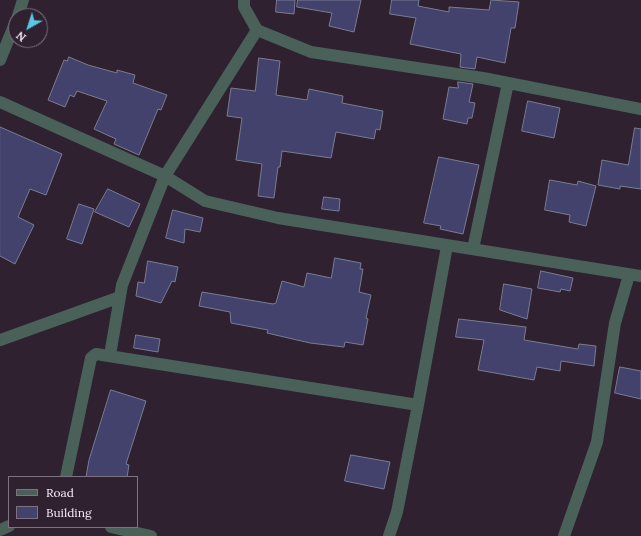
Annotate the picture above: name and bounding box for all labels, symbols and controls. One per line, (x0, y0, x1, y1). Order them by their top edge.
north arrow (8, 8, 48, 48)
text: N (13, 28, 29, 45)
legend (8, 476, 138, 528)
text: Road (46, 485, 74, 500)
text: Building (46, 505, 92, 520)

